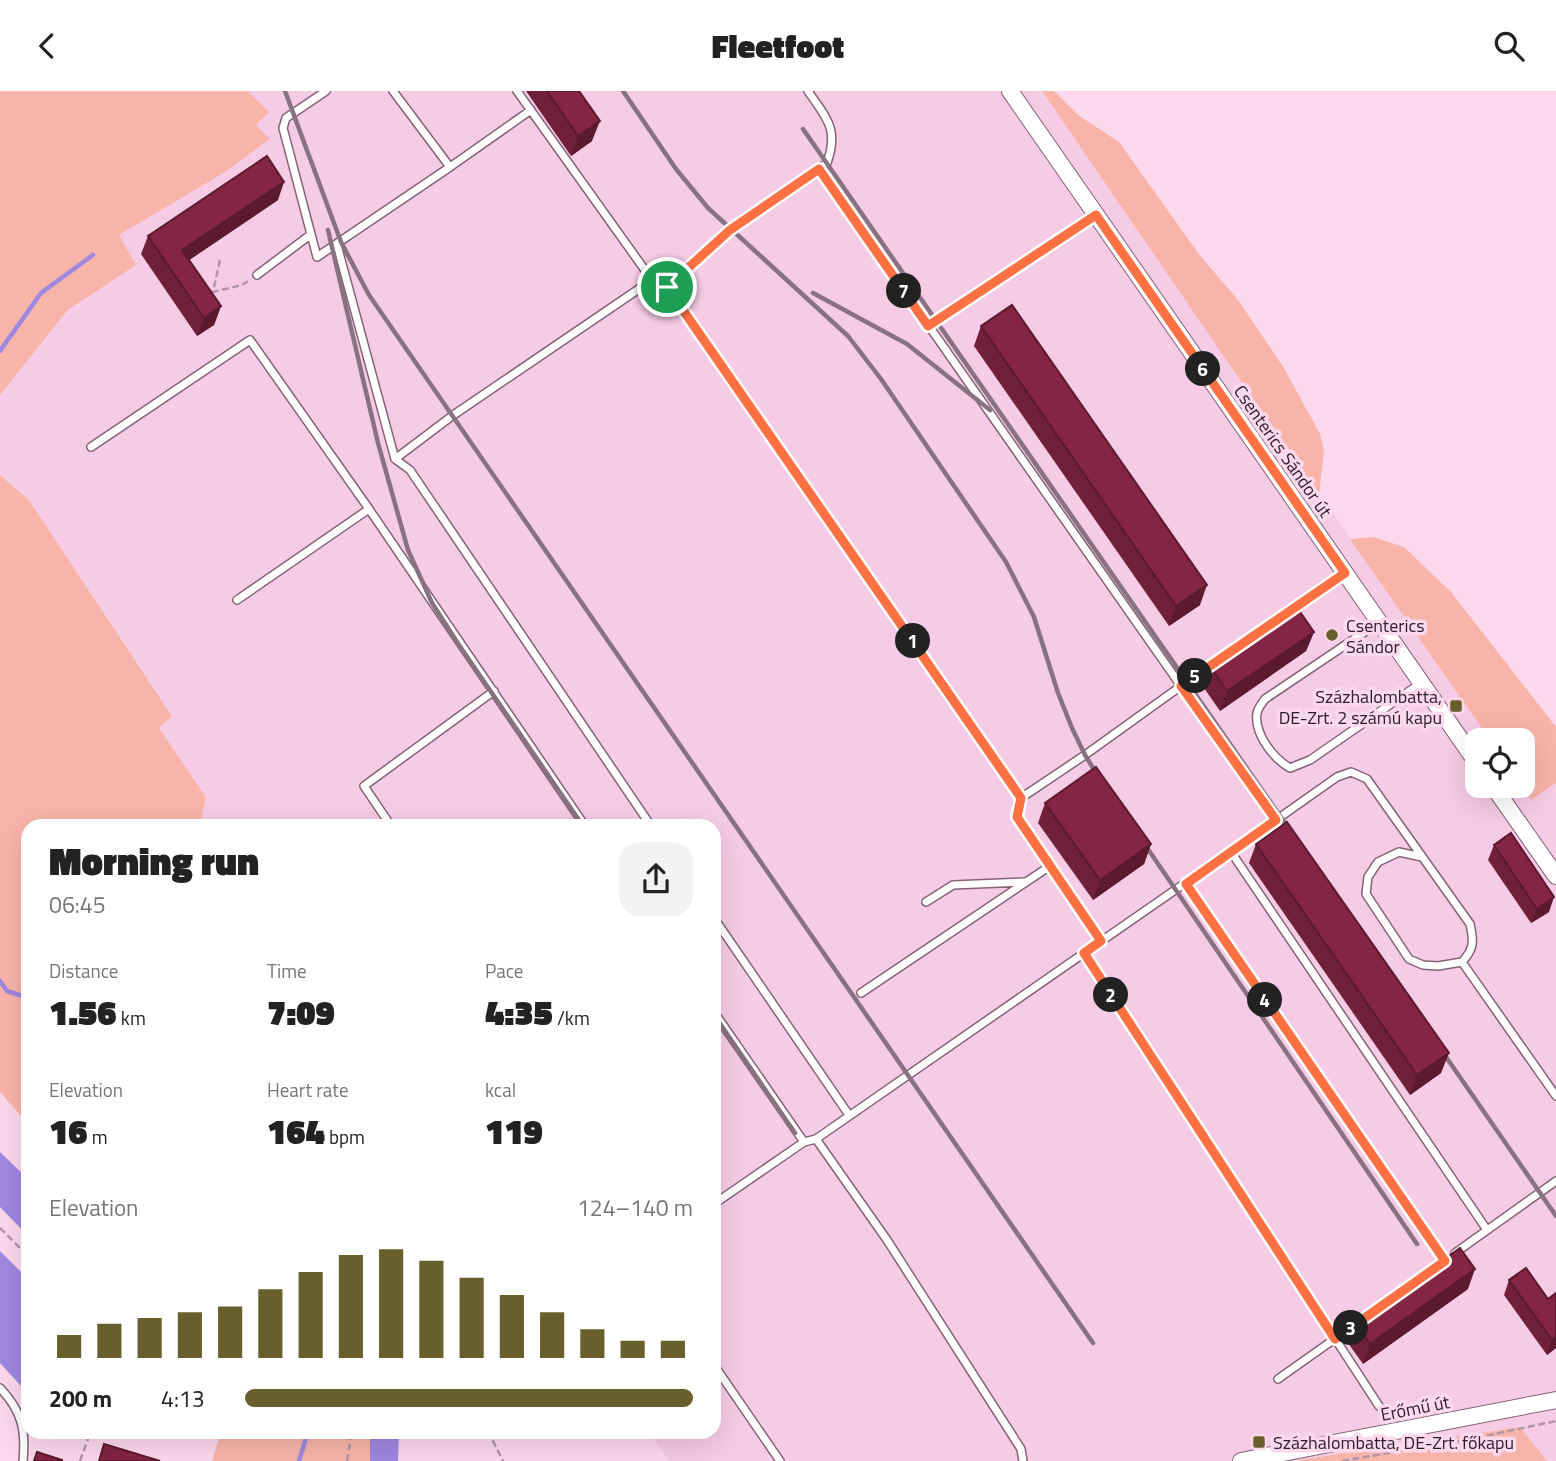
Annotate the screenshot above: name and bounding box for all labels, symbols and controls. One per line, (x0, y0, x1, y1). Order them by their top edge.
text: Fleetfoot (712, 22, 844, 70)
icon: back (28, 27, 66, 65)
icon: search (1490, 27, 1528, 65)
pin (637, 257, 697, 317)
icon: arrive (648, 268, 686, 306)
pin: 7 (886, 273, 922, 309)
text: 7 (898, 276, 909, 305)
pin: 6 (1186, 351, 1220, 387)
text: 6 (1197, 354, 1208, 383)
street label: Csenterics Sándor út (1227, 379, 1339, 523)
place label: Csenterics Sándor (1346, 612, 1425, 660)
pin: 1 (895, 623, 930, 659)
text: 1 (907, 626, 918, 655)
marker: Csenterics Sándor (1324, 627, 1340, 643)
pin: 5 (1178, 659, 1212, 693)
text: 5 (1189, 661, 1200, 690)
place label: Százhalombatta, DE-Zrt. 2 számú kapu (1279, 683, 1442, 731)
marker: Százhalombatta, DE-Zrt. 2 számú kapu (1448, 698, 1464, 714)
map controls (1465, 728, 1535, 798)
button: locate (1465, 728, 1535, 798)
text: Morning run (49, 832, 259, 890)
button: share (619, 842, 693, 916)
text: 06:45 (49, 887, 106, 922)
text: Distance (49, 956, 118, 985)
text: Time (267, 956, 307, 985)
text: Pace (485, 956, 523, 985)
pin: 2 (1094, 977, 1128, 1013)
text: 2 (1105, 980, 1116, 1009)
pin: 4 (1248, 983, 1282, 1017)
text: 1.56 (49, 985, 117, 1039)
text: 7:09 (267, 985, 335, 1039)
text: 4:35 (485, 985, 553, 1039)
text: 4 (1259, 985, 1270, 1014)
text: km (117, 1003, 146, 1032)
text: /km (553, 1003, 590, 1032)
text: Elevation (49, 1075, 123, 1104)
text: Heart rate (267, 1075, 349, 1104)
text: kcal (485, 1075, 516, 1104)
text: 16 (49, 1104, 88, 1158)
text: 164 (267, 1104, 325, 1158)
text: 119 (485, 1104, 543, 1158)
text: m (88, 1122, 108, 1151)
text: bpm (325, 1122, 365, 1151)
text: Elevation (49, 1190, 138, 1225)
text: 124–140 m (577, 1190, 693, 1225)
pin: 3 (1334, 1311, 1368, 1345)
text: 3 (1345, 1313, 1356, 1342)
text: 200 m (49, 1381, 112, 1416)
text: 4:13 (161, 1381, 205, 1416)
street label: Erőmű út (1378, 1388, 1453, 1428)
place label: Százhalombatta, DE-Zrt. főkapu (1273, 1429, 1514, 1456)
marker: Százhalombatta, DE-Zrt. főkapu (1251, 1434, 1267, 1450)

